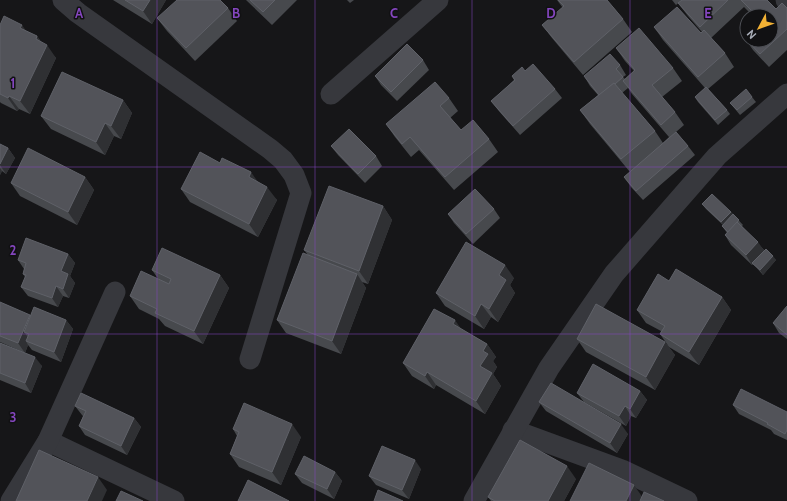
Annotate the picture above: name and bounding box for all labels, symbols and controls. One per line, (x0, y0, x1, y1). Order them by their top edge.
text: A (75, 5, 84, 21)
text: B (232, 5, 240, 21)
text: C (390, 5, 398, 21)
text: D (546, 5, 556, 21)
text: E (704, 5, 712, 21)
north arrow (739, 8, 779, 48)
text: N (744, 27, 759, 42)
text: 1 (11, 75, 15, 91)
text: 2 (10, 242, 17, 258)
text: 3 (9, 409, 17, 425)

